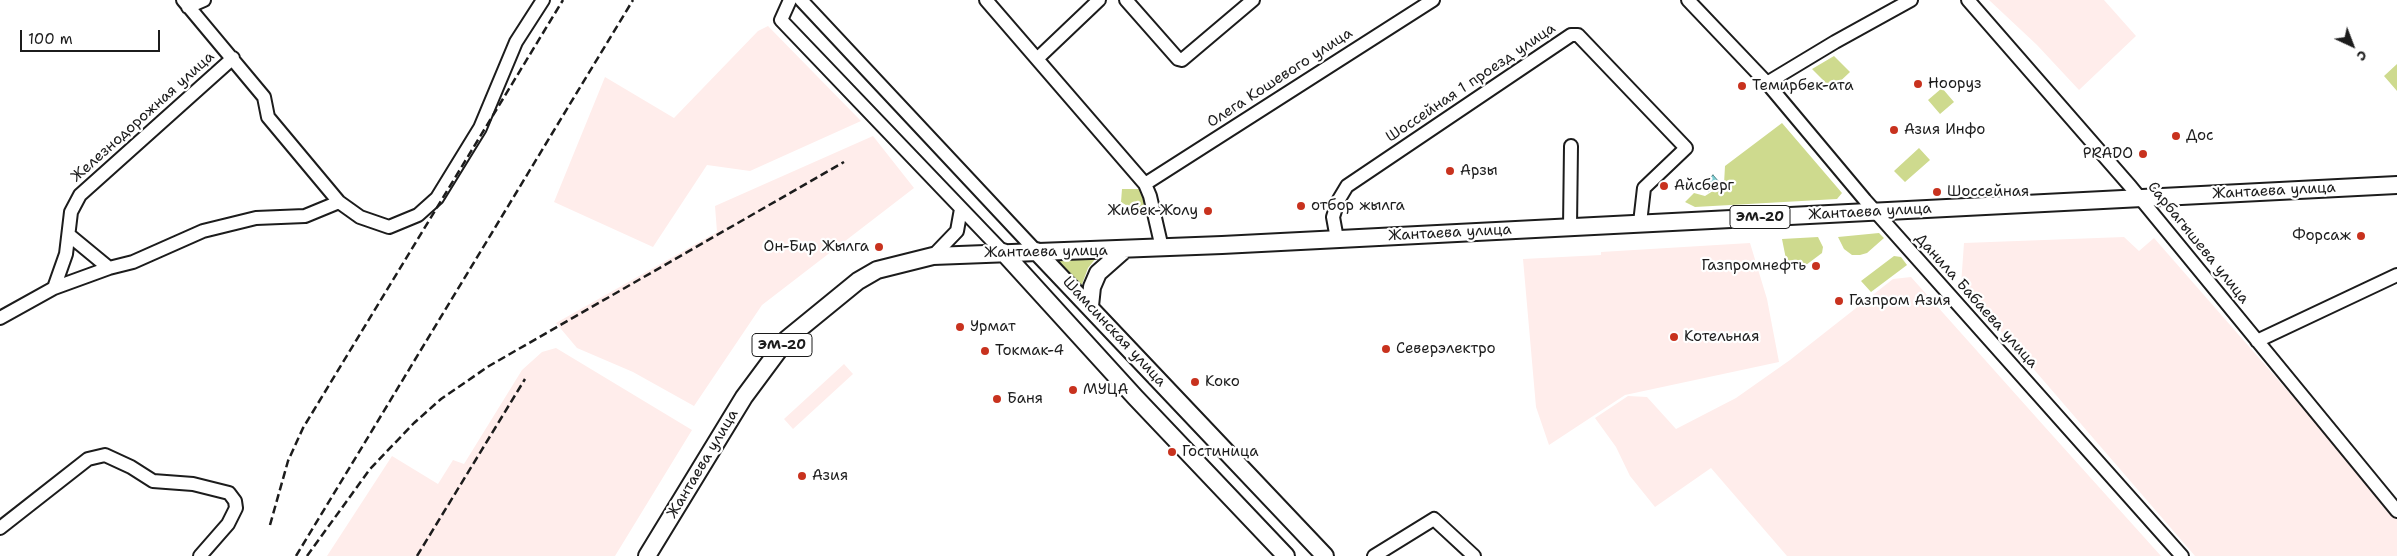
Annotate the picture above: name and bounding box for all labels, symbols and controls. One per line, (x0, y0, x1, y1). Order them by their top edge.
street label: Шоссейная 1 проезд улица (1383, 19, 1559, 147)
scale bar (22, 20, 162, 52)
north arrow (2327, 20, 2377, 70)
street label: Олега Кошевого улица (1204, 24, 1356, 132)
text: 100 m (28, 29, 73, 49)
text: С (2353, 46, 2372, 65)
street label: Железнодорожная улица (68, 48, 218, 186)
place label: Нооруз (1928, 75, 1981, 93)
place label: Темирбек-ата (1752, 77, 1853, 95)
marker: Нооруз (1912, 78, 1924, 90)
marker: Темирбек-ата (1736, 80, 1748, 92)
place label: Азия Инфо (1904, 121, 1985, 139)
marker: Азия Инфо (1888, 124, 1900, 136)
place label: Дос (2186, 127, 2214, 145)
marker: Дос (2170, 130, 2182, 142)
place label: PRADO (2083, 145, 2133, 163)
marker: PRADO (2137, 148, 2149, 160)
place label: Арзы (1460, 162, 1498, 180)
marker: Арзы (1444, 165, 1456, 177)
place label: Айсберг (1674, 177, 1734, 195)
street label: Сарбагышева улица (2143, 178, 2253, 308)
street label: Жантаева улица (2212, 179, 2336, 203)
marker: Айсберг (1658, 180, 1670, 192)
place label: Шоссейная (1947, 183, 2029, 201)
marker: Шоссейная (1931, 186, 1943, 198)
place label: отбор жылга (1311, 197, 1405, 215)
marker: отбор жылга (1295, 200, 1307, 212)
street label: Жантаева улица (1808, 200, 1932, 224)
place label: Жибек-Жолу (1107, 202, 1198, 220)
marker: Жибек-Жолу (1202, 205, 1214, 217)
road number: ЭМ-20 (1730, 206, 1790, 228)
street label: Жантаева улица (1388, 221, 1512, 245)
place label: Форсаж (2292, 227, 2351, 245)
street label: Данила Бабаева улица (1911, 230, 2041, 372)
marker: Форсаж (2355, 230, 2367, 242)
place label: Он-Бир Жылга (764, 238, 869, 256)
marker: Он-Бир Жылга (873, 241, 885, 253)
street label: Жантаева улица (984, 242, 1108, 262)
place label: Газпромнефть (1701, 257, 1806, 275)
marker: Газпромнефть (1810, 260, 1822, 272)
street label: Шамсинская улица (1058, 273, 1170, 391)
place label: Газпром Азия (1849, 292, 1951, 310)
marker: Газпром Азия (1833, 295, 1845, 307)
place label: Урмат (970, 318, 1016, 336)
marker: Урмат (954, 321, 966, 333)
place label: Котельная (1684, 328, 1759, 346)
marker: Котельная (1668, 331, 1680, 343)
road number: ЭМ-20 (752, 334, 812, 356)
place label: Северэлектро (1396, 340, 1496, 358)
place label: Токмак-4 (995, 342, 1064, 360)
marker: Северэлектро (1380, 343, 1392, 355)
marker: Токмак-4 (979, 345, 991, 357)
place label: Коко (1205, 373, 1240, 391)
marker: Коко (1189, 376, 1201, 388)
place label: МУЦА (1083, 381, 1128, 399)
marker: МУЦА (1067, 384, 1079, 396)
place label: Баня (1007, 390, 1043, 408)
marker: Баня (991, 393, 1003, 405)
street label: Жантаева улица (663, 406, 743, 522)
place label: Гостиница (1182, 443, 1259, 461)
marker: Гостиница (1166, 446, 1178, 458)
place label: Азия (812, 467, 848, 485)
marker: Азия (796, 470, 808, 482)

